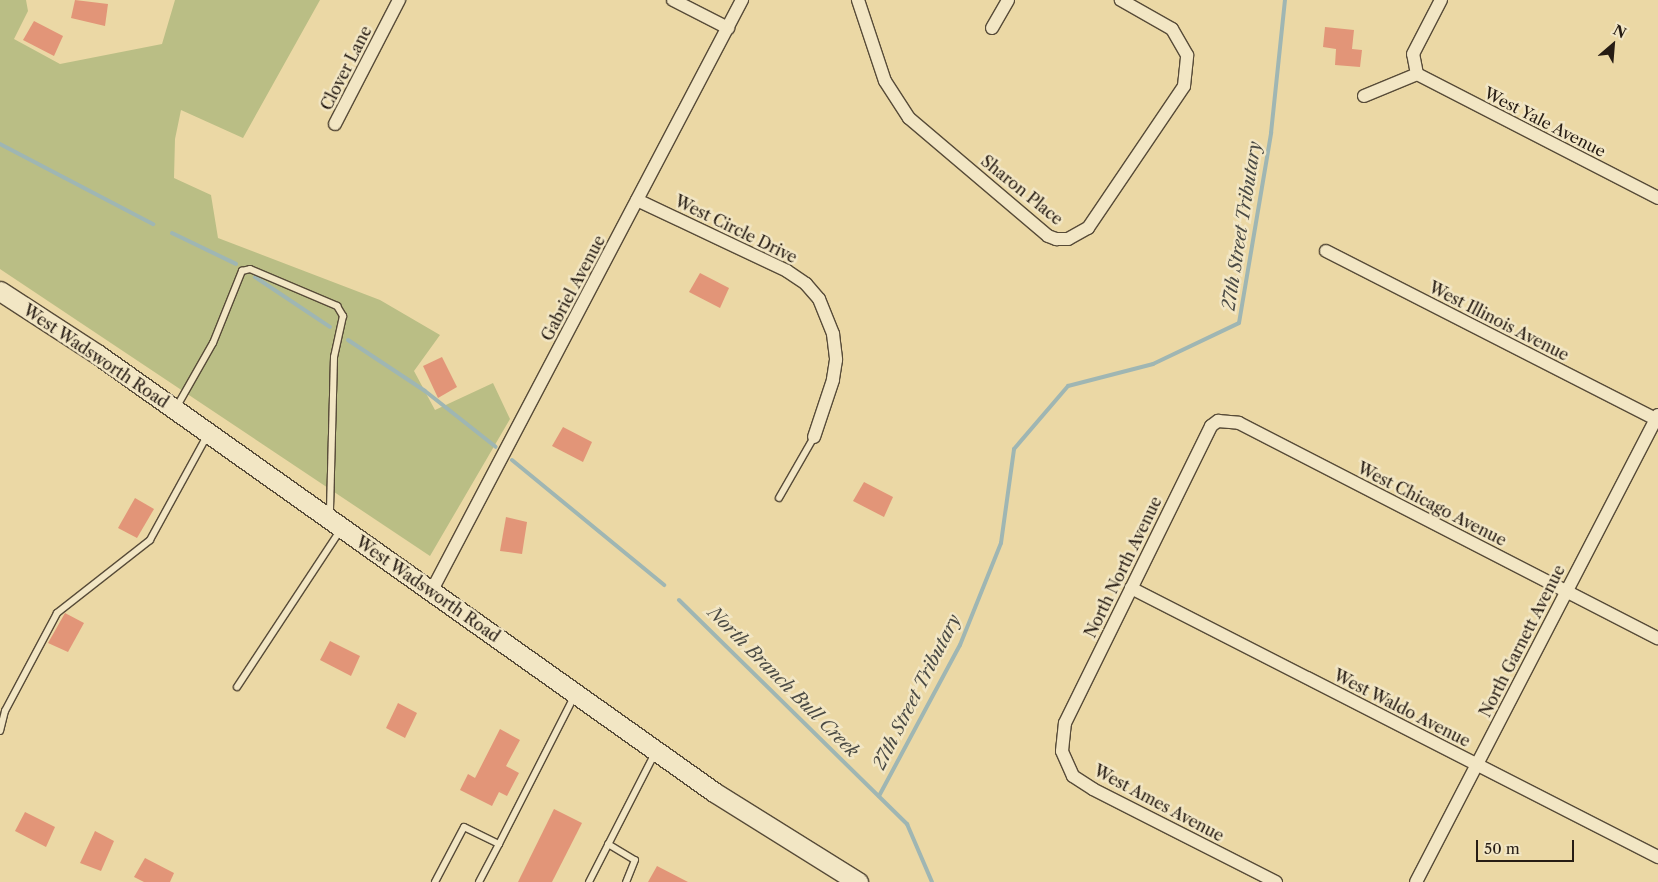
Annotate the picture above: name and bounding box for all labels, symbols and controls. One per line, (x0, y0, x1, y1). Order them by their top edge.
north arrow (1588, 20, 1638, 70)
text: N (1610, 21, 1629, 42)
street label: Clover Lane (316, 22, 376, 114)
street label: West Yale Avenue (1481, 83, 1609, 161)
water label: 27th Street Tributary (1218, 140, 1266, 312)
street label: Sharon Place (977, 151, 1067, 229)
street label: West Circle Drive (672, 191, 800, 267)
street label: Gabriel Avenue (537, 232, 609, 344)
street label: West Illinois Avenue (1426, 277, 1572, 365)
street label: West Wadsworth Road (19, 300, 173, 412)
street label: West Chicago Avenue (1354, 458, 1510, 550)
street label: North North Avenue (1080, 493, 1166, 641)
street label: West Wadsworth Road (352, 532, 504, 646)
street label: North Garnett Avenue (1475, 561, 1569, 721)
water label: North Branch Bull Creek (703, 602, 863, 762)
water label: 27th Street Tributary (868, 611, 966, 773)
street label: West Waldo Avenue (1330, 665, 1474, 751)
street label: West Ames Avenue (1090, 760, 1228, 846)
scale bar (1478, 830, 1576, 862)
text: 50 m (1484, 839, 1520, 858)

